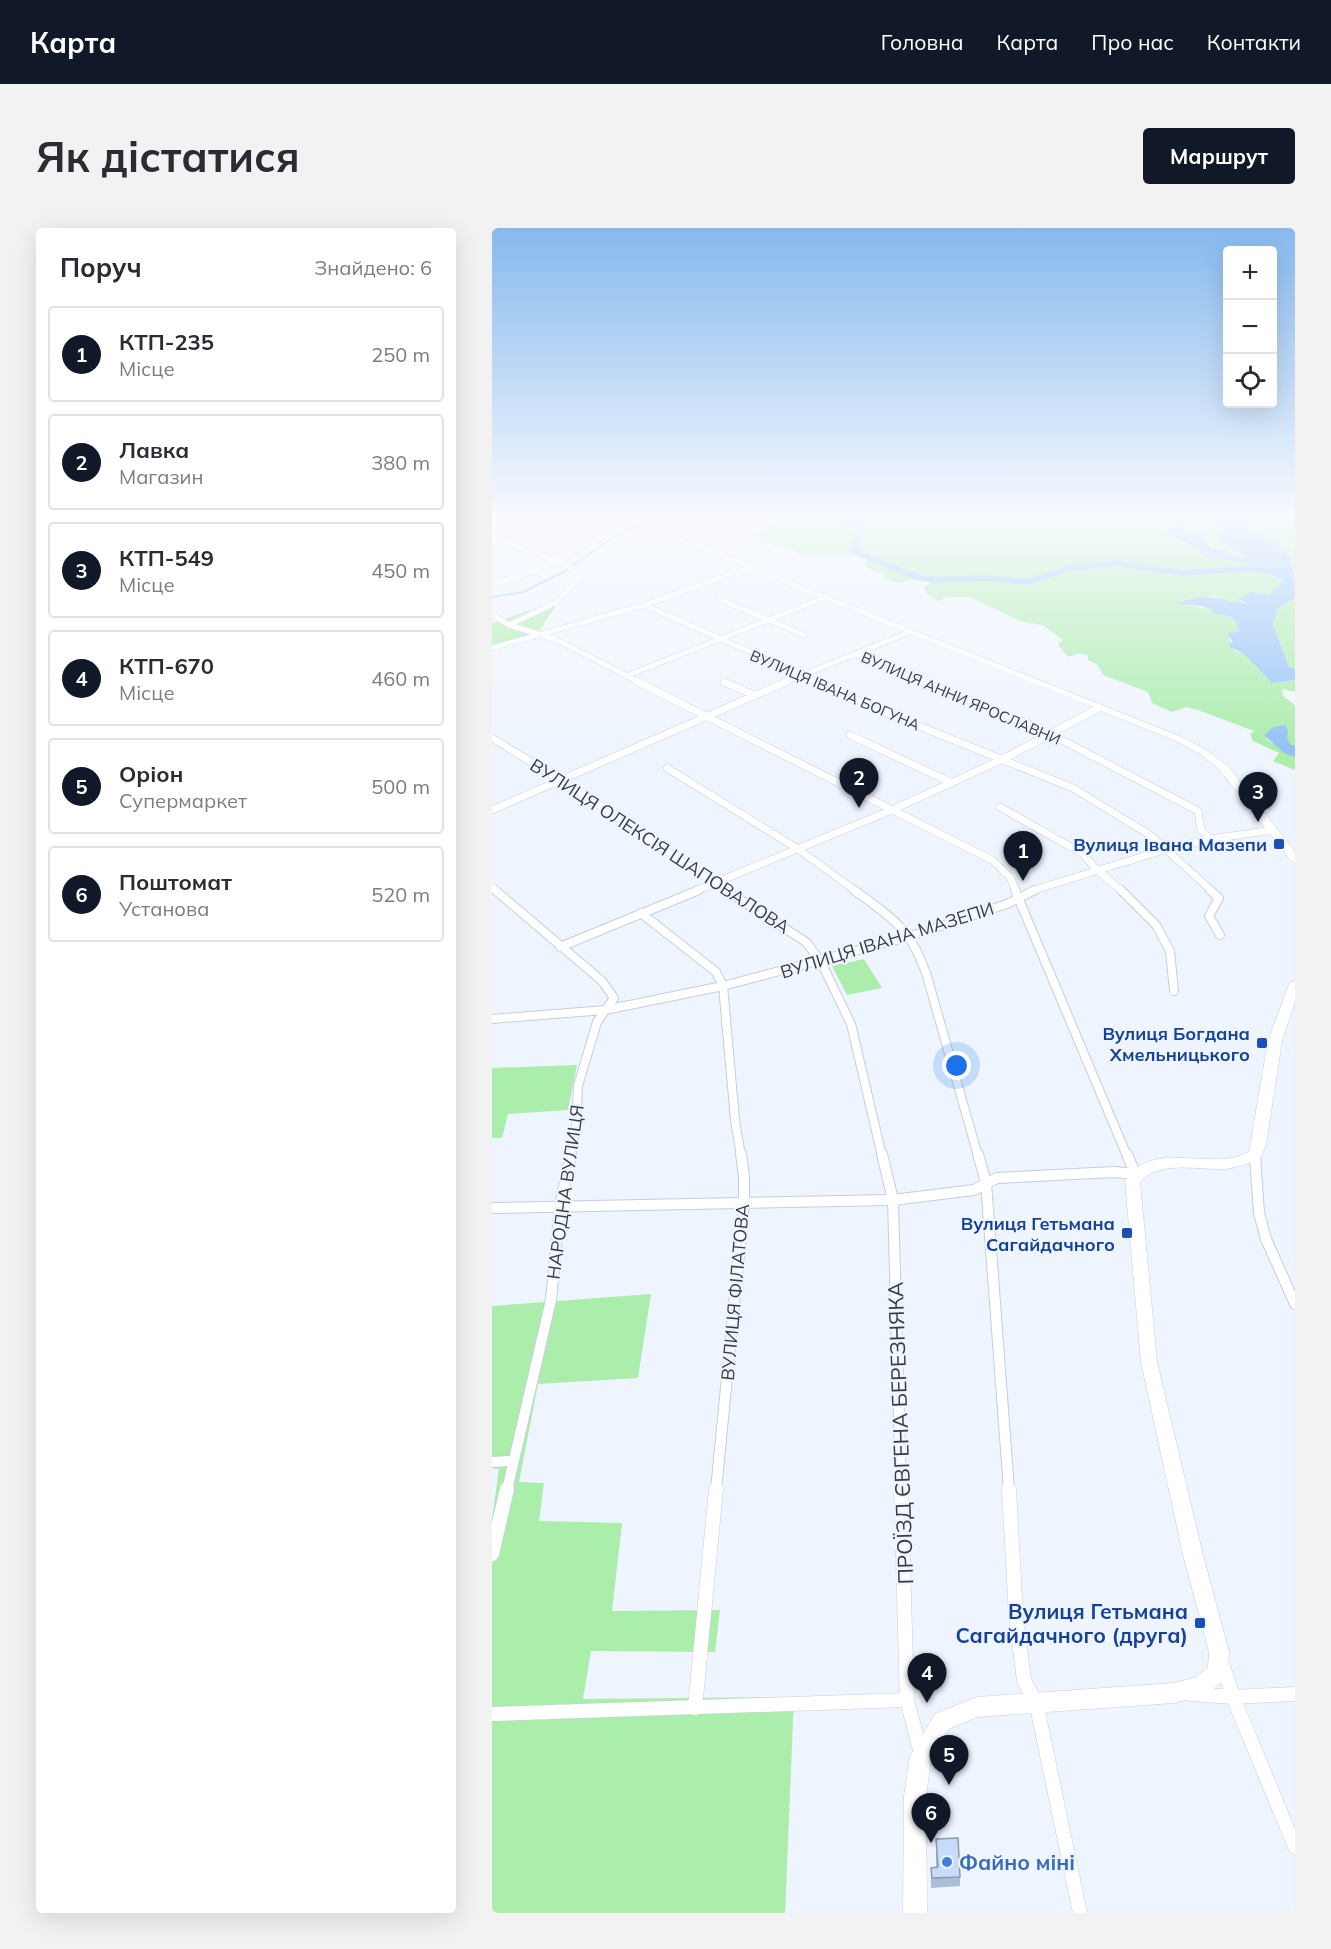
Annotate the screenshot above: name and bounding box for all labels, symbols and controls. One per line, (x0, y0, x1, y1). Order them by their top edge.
text: Карта (30, 25, 116, 60)
text: Головна (881, 29, 964, 55)
text: Карта (997, 29, 1058, 55)
text: Про нас (1091, 29, 1174, 55)
text: Контакти (1207, 29, 1301, 55)
button: Маршрут (1143, 128, 1295, 184)
text: Як дістатися (36, 130, 300, 183)
map controls (1223, 246, 1277, 408)
button: + (1223, 246, 1277, 300)
text: Поруч (60, 251, 142, 284)
text: Знайдено: 6 (314, 255, 432, 280)
button: − (1223, 300, 1277, 354)
text: КТП-235 (119, 328, 214, 356)
text: 1 (76, 342, 88, 367)
text: 250 m (371, 342, 430, 367)
button: locate (1223, 354, 1277, 408)
text: Місце (119, 356, 175, 381)
text: Лавка (119, 436, 189, 464)
text: 2 (76, 450, 88, 475)
text: 380 m (371, 450, 430, 475)
text: Магазин (119, 464, 203, 489)
text: КТП-549 (119, 544, 214, 572)
text: 3 (76, 558, 88, 583)
text: 450 m (371, 558, 430, 583)
text: Місце (119, 572, 175, 597)
street label: ВУЛИЦЯ ІВАНА БОГУНА (747, 646, 923, 734)
street label: ВУЛИЦЯ АННИ ЯРОСЛАВНИ (858, 647, 1064, 749)
text: КТП-670 (119, 652, 214, 680)
text: 4 (76, 666, 88, 691)
text: 460 m (371, 666, 430, 691)
text: Місце (119, 680, 175, 705)
street label: ВУЛИЦЯ ОЛЕКСІЯ ШАПОВАЛОВА (526, 753, 794, 939)
pin: 2 (840, 758, 878, 808)
text: Оріон (119, 760, 183, 788)
pin: 3 (1238, 772, 1278, 822)
text: 5 (76, 774, 88, 799)
text: 500 m (371, 774, 430, 799)
text: Супермаркет (119, 788, 247, 813)
pin: 1 (1004, 832, 1042, 881)
place label: Вулиця Івана Мазепи (1073, 833, 1267, 856)
marker: Вулиця Івана Мазепи (1272, 837, 1286, 851)
text: Поштомат (119, 868, 232, 896)
text: 6 (76, 882, 88, 907)
text: 520 m (371, 882, 430, 907)
text: Установа (119, 896, 209, 921)
street label: ВУЛИЦЯ ІВАНА МАЗЕПИ (777, 897, 997, 983)
place label: Вулиця Богдана Хмельницького (1102, 1022, 1250, 1066)
marker: Вулиця Богдана Хмельницького (1255, 1036, 1269, 1050)
your location (942, 1051, 971, 1080)
street label: НАРОДНА ВУЛИЦЯ (541, 1103, 589, 1281)
street label: ВУЛИЦЯ ФІЛАТОВА (716, 1203, 754, 1381)
place label: Вулиця Гетьмана Сагайдачного (961, 1212, 1115, 1256)
marker: Вулиця Гетьмана Сагайдачного (1120, 1226, 1134, 1240)
street label: ПРОЇЗД ЄВГЕНА БЕРЕЗНЯКА (882, 1281, 918, 1585)
place label: Вулиця Гетьмана Сагайдачного (друга) (955, 1598, 1188, 1648)
marker: Вулиця Гетьмана Сагайдачного (друга) (1193, 1616, 1207, 1630)
pin: 4 (908, 1654, 946, 1703)
pin: 5 (930, 1736, 968, 1785)
pin: 6 (912, 1794, 950, 1843)
place label: Файно міні (959, 1849, 1075, 1875)
marker: Файно міні (940, 1855, 954, 1869)

